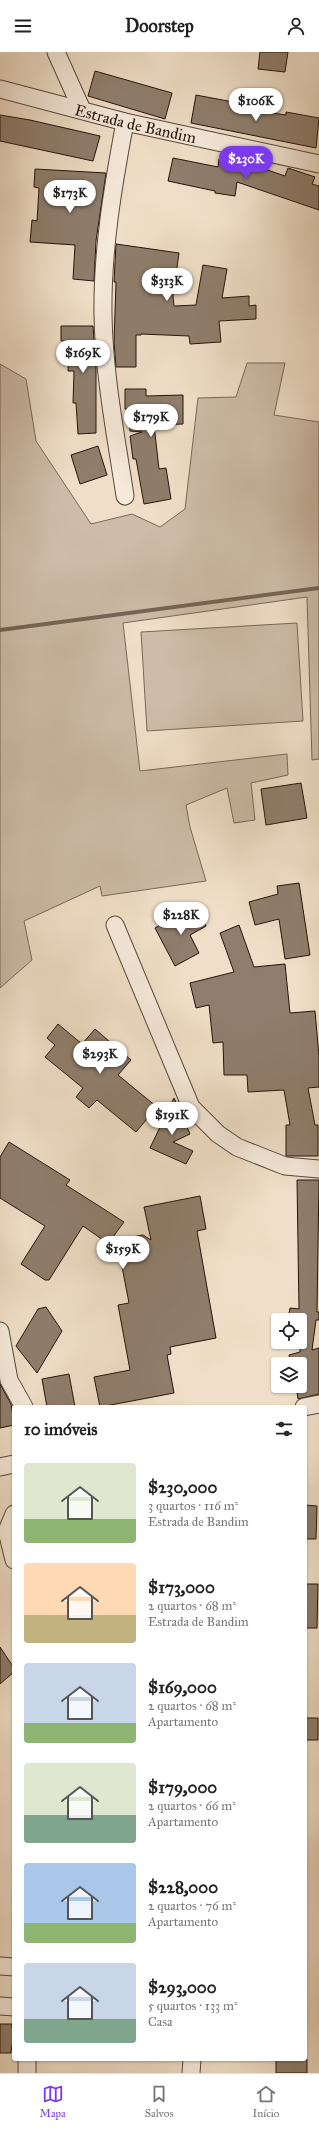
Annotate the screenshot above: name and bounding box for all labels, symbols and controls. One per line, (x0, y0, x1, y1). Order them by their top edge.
icon: menu (12, 15, 34, 37)
text: Doorstep (125, 15, 194, 37)
icon: person (285, 15, 307, 37)
pin: $106K (228, 88, 284, 122)
text: $106K (238, 93, 274, 109)
street label: Estrada de Bandim (73, 100, 199, 147)
pin: $230K (218, 146, 274, 180)
text: $230K (228, 151, 264, 167)
pin: $173K (42, 180, 98, 214)
text: $173K (53, 185, 87, 201)
pin: $313K (139, 268, 195, 302)
text: $313K (151, 273, 183, 289)
pin: $169K (55, 340, 111, 374)
text: $169K (65, 345, 101, 361)
pin: $179K (123, 404, 179, 438)
text: $179K (133, 409, 169, 425)
pin: $228K (153, 902, 209, 936)
text: $228K (163, 907, 199, 923)
pin: $293K (72, 1041, 128, 1075)
text: $293K (82, 1046, 118, 1062)
pin: $191K (144, 1102, 200, 1136)
text: $191K (155, 1107, 189, 1123)
pin: $159K (95, 1236, 151, 1270)
text: $159K (105, 1241, 141, 1257)
map controls (271, 1313, 307, 1393)
button: locate (271, 1313, 307, 1349)
button: layers (271, 1357, 307, 1393)
icon: filters (273, 1418, 295, 1440)
text: 10 imóveis (24, 1419, 98, 1440)
text: $230,000 (148, 1477, 217, 1498)
icon: home (56, 1479, 104, 1527)
text: 3 quartos · 116 m² (148, 1498, 238, 1514)
text: Estrada de Bandim (148, 1514, 249, 1530)
text: $173,000 (148, 1577, 215, 1598)
icon: home (56, 1579, 104, 1627)
text: 2 quartos · 68 m² (148, 1598, 236, 1614)
text: Estrada de Bandim (148, 1614, 249, 1630)
text: $169,000 (148, 1677, 217, 1698)
icon: home (56, 1679, 104, 1727)
text: 2 quartos · 68 m² (148, 1698, 236, 1714)
text: Apartamento (148, 1714, 218, 1730)
text: $179,000 (148, 1777, 217, 1798)
icon: home (56, 1779, 104, 1827)
text: 2 quartos · 66 m² (148, 1798, 236, 1814)
text: Apartamento (148, 1814, 218, 1830)
text: $228,000 (148, 1877, 218, 1898)
icon: home (56, 1879, 104, 1927)
text: 2 quartos · 76 m² (148, 1898, 236, 1914)
text: Apartamento (148, 1914, 218, 1930)
text: $293,000 (148, 1977, 217, 1998)
icon: home (56, 1979, 104, 2027)
text: 5 quartos · 133 m² (148, 1998, 238, 2014)
text: Casa (148, 2014, 173, 2030)
tab: Mapa (40, 2083, 66, 2120)
tab: Salvos (145, 2083, 173, 2120)
tab: Início (253, 2083, 279, 2120)

